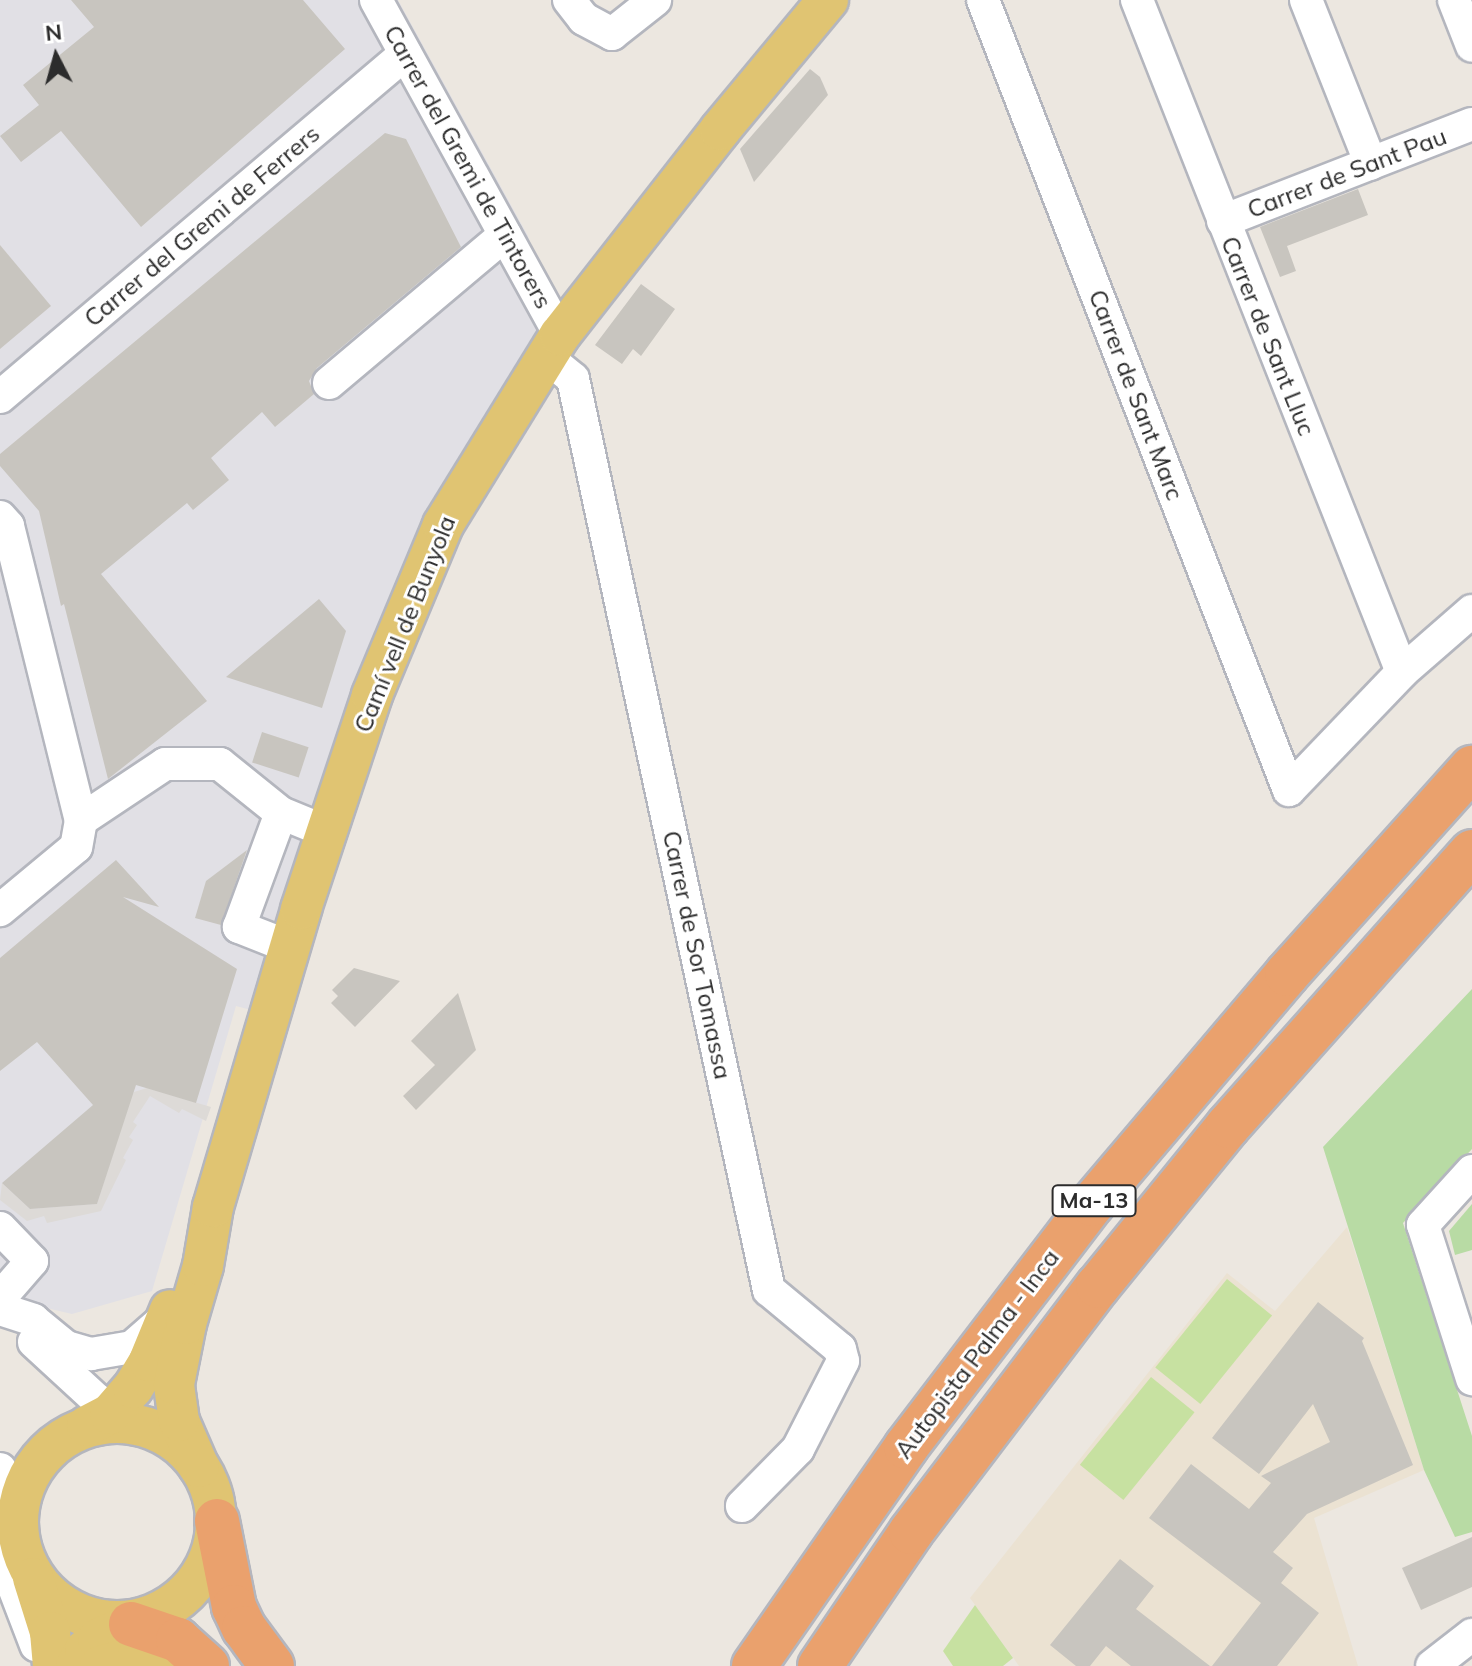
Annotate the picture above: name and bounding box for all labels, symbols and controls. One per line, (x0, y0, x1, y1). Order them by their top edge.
north arrow (16, 16, 96, 96)
text: N (44, 17, 63, 47)
street label: Carrer del Gremi de Tintorers (378, 20, 558, 314)
street label: Carrer del Gremi de Ferrers (79, 119, 325, 333)
street label: Carrer de Sant Pau (1243, 122, 1451, 224)
street label: Carrer de Sant Lluc (1215, 232, 1321, 440)
street label: Carrer de Sant Marc (1083, 286, 1189, 504)
street label: Camí vell de Bunyola (348, 512, 462, 736)
street label: Carrer de Sor Tomassa (657, 828, 737, 1082)
road number: Ma-13 (1050, 1183, 1138, 1219)
street label: Autopista Palma - Inca (889, 1244, 1065, 1464)

